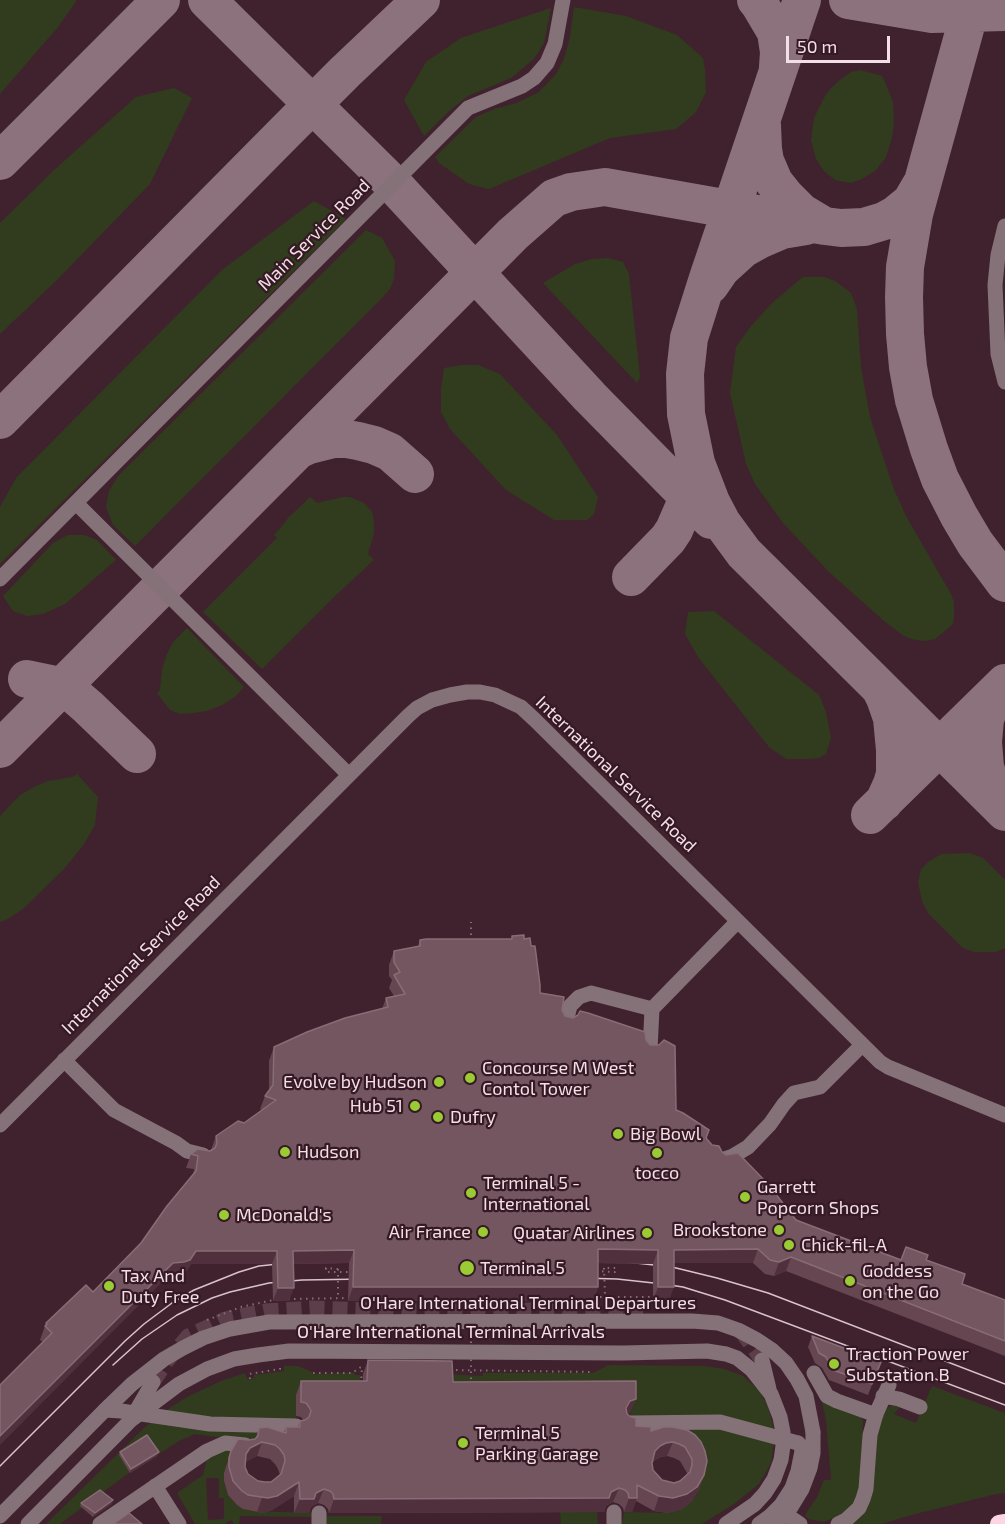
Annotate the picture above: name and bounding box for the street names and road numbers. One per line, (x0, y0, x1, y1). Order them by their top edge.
street label: Main Service Road (254, 175, 374, 295)
street label: International Service Road (531, 691, 701, 857)
street label: International Service Road (57, 871, 225, 1039)
street label: O'Hare International Terminal Departures (360, 1292, 696, 1314)
street label: O'Hare International Terminal Arrivals (297, 1321, 605, 1343)

